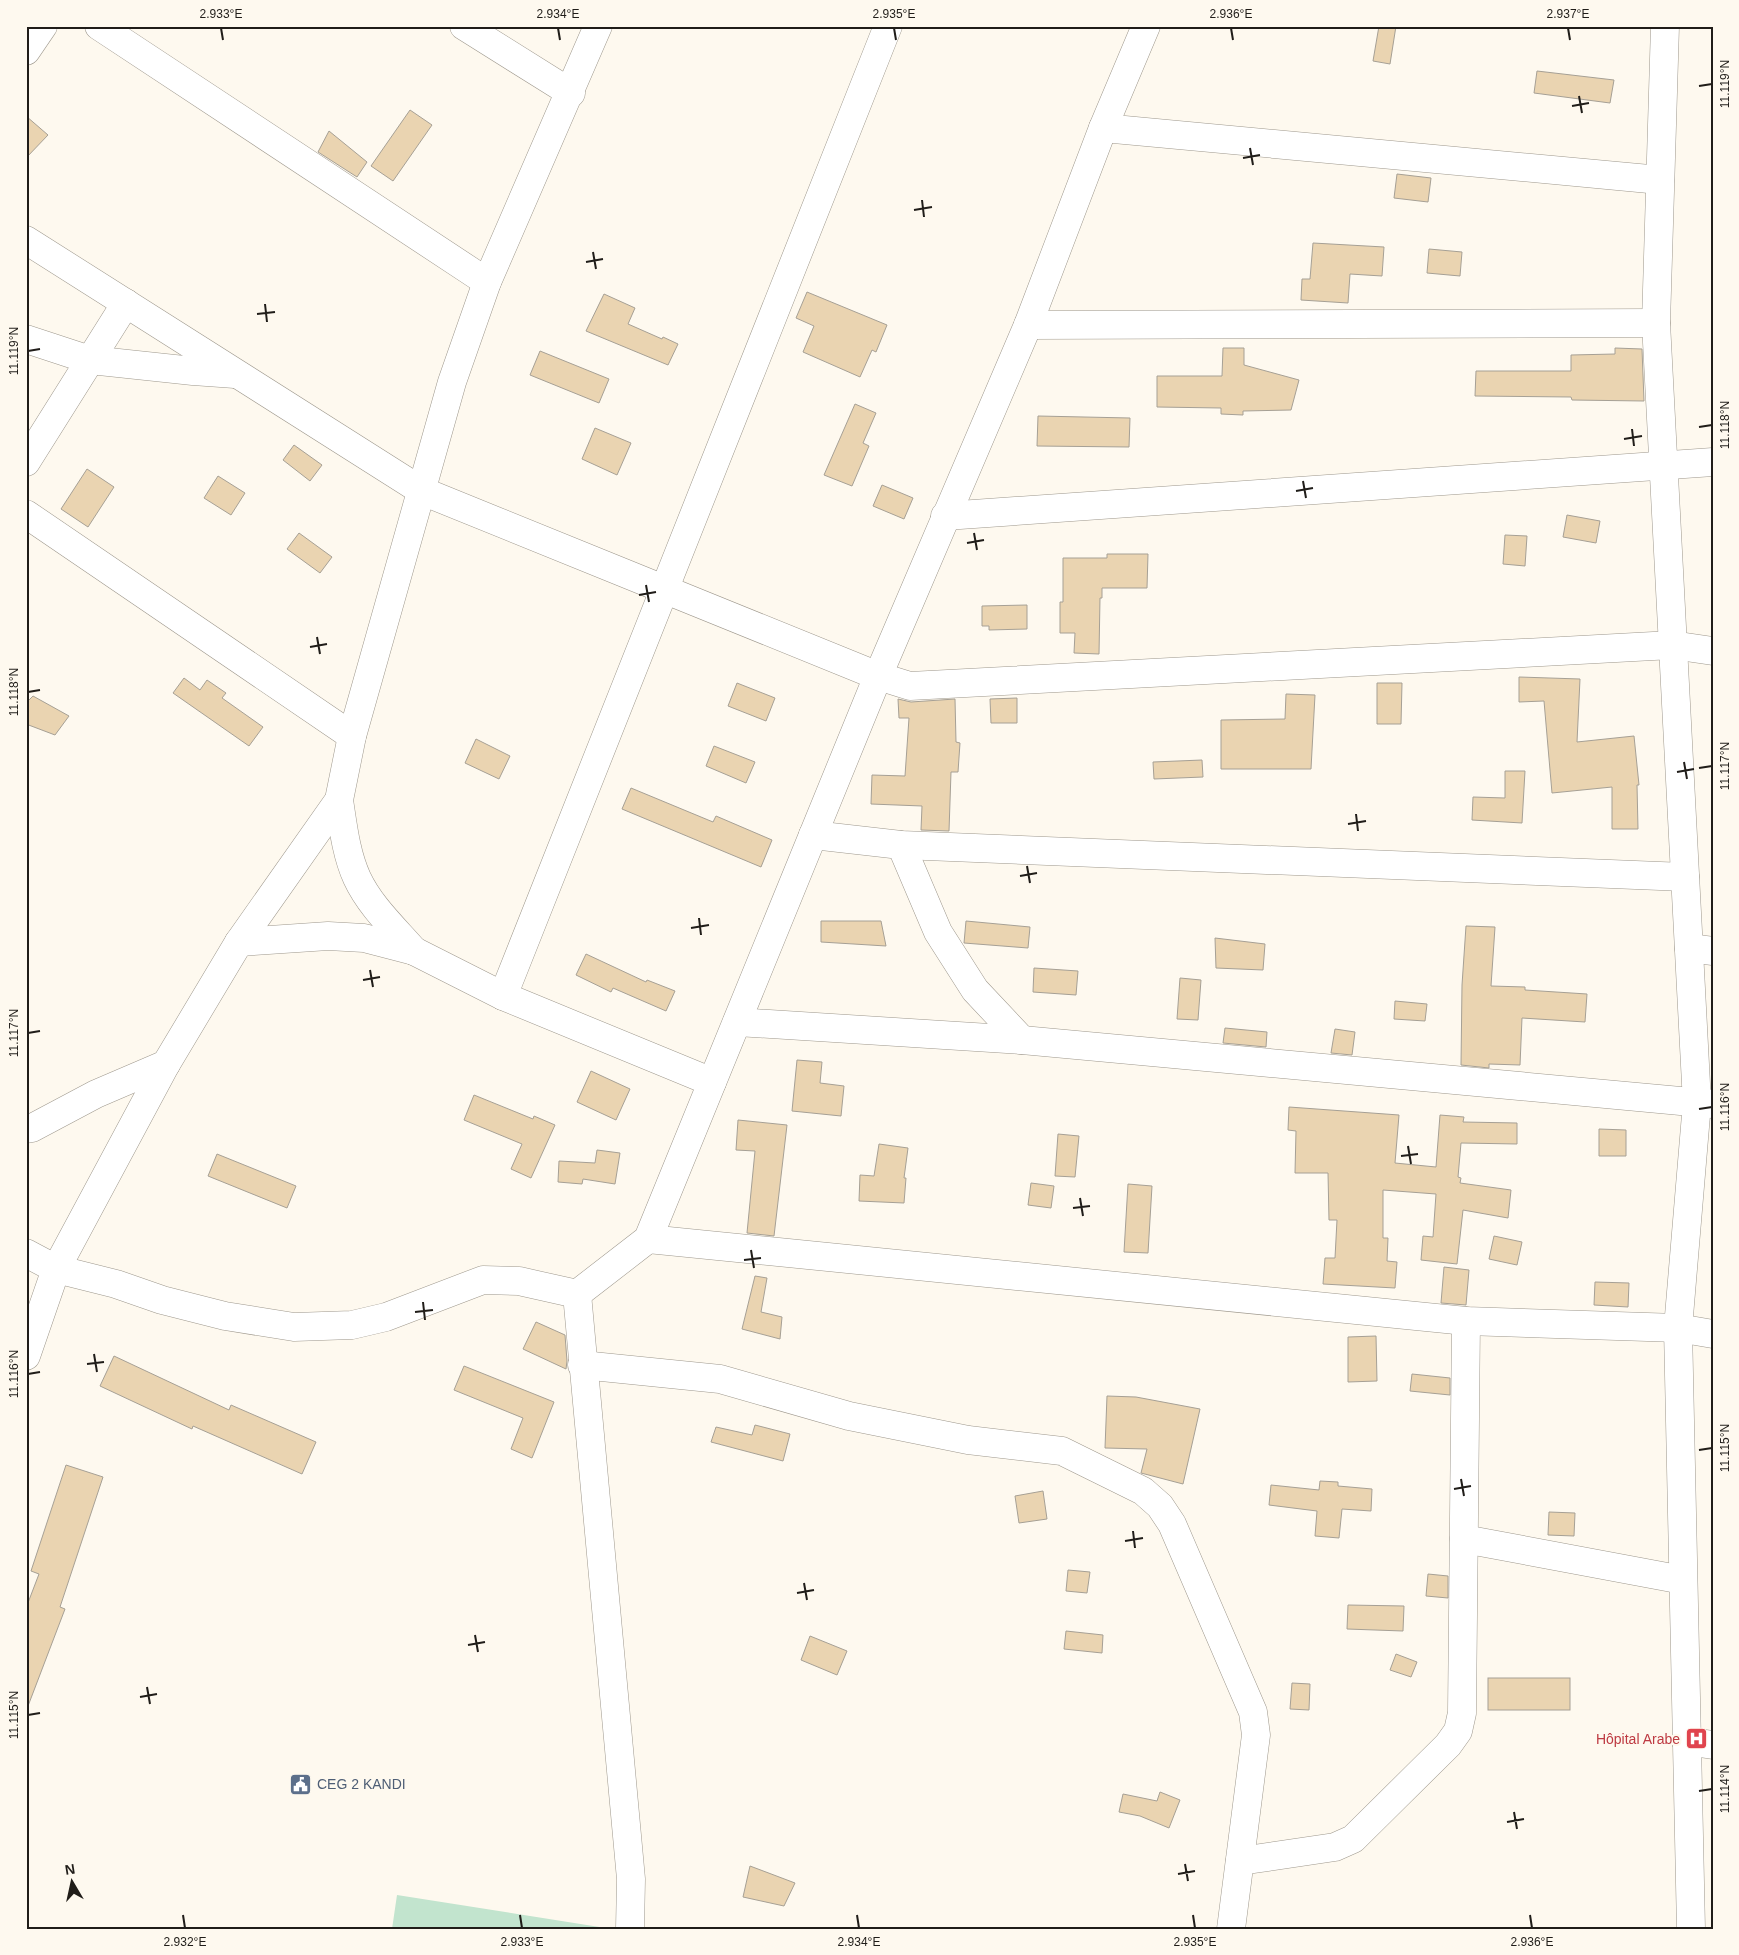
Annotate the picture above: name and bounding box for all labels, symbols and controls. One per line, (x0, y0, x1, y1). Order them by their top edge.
text: 2.933°E (200, 7, 242, 21)
text: 2.934°E (537, 7, 579, 21)
text: 2.935°E (873, 7, 915, 21)
text: 2.936°E (1210, 7, 1252, 21)
text: 2.937°E (1547, 7, 1589, 21)
text: 11.119°N (1718, 60, 1732, 108)
text: 11.119°N (7, 327, 21, 375)
text: 11.118°N (1718, 401, 1732, 449)
text: 11.118°N (7, 668, 21, 716)
text: 11.117°N (1718, 742, 1732, 790)
text: 11.117°N (7, 1009, 21, 1057)
text: 11.116°N (1718, 1083, 1732, 1131)
text: 11.116°N (7, 1350, 21, 1398)
text: 11.115°N (1718, 1424, 1732, 1472)
text: 11.115°N (7, 1691, 21, 1739)
hospital icon: Hôpital Arabe (1684, 1727, 1708, 1751)
place label: Hôpital Arabe (1596, 1731, 1680, 1747)
text: 11.114°N (1718, 1765, 1732, 1813)
public building icon: CEG 2 KANDI (289, 1772, 313, 1796)
place label: CEG 2 KANDI (317, 1776, 406, 1792)
north arrow (48, 1858, 98, 1908)
text: N (64, 1860, 76, 1878)
text: 2.932°E (164, 1935, 206, 1949)
text: 2.933°E (501, 1935, 543, 1949)
text: 2.934°E (838, 1935, 880, 1949)
text: 2.935°E (1174, 1935, 1216, 1949)
text: 2.936°E (1511, 1935, 1553, 1949)

